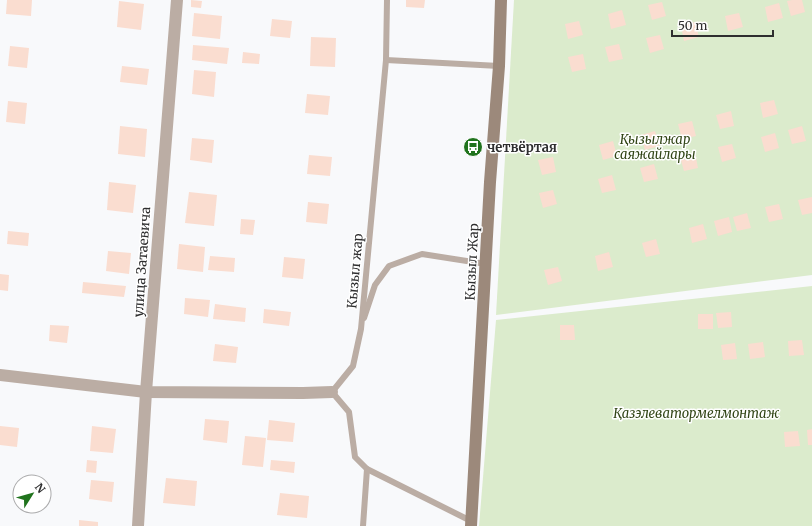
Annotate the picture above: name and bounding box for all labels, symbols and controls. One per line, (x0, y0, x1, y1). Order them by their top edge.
scale bar (672, 12, 773, 38)
text: 50 m (678, 18, 707, 33)
park label: Қызылжар саяжайлары (614, 131, 696, 163)
bus stop icon: четвёртая (462, 136, 484, 158)
place label: четвёртая (487, 139, 557, 156)
street label: улица Затаевича (130, 206, 154, 318)
street label: Кызыл Жар (461, 223, 483, 301)
street label: Кызыл жар (343, 233, 367, 309)
park label: Қазэлеватормелмонтаж (613, 405, 780, 422)
north arrow (12, 474, 52, 514)
text: N (32, 480, 48, 496)

